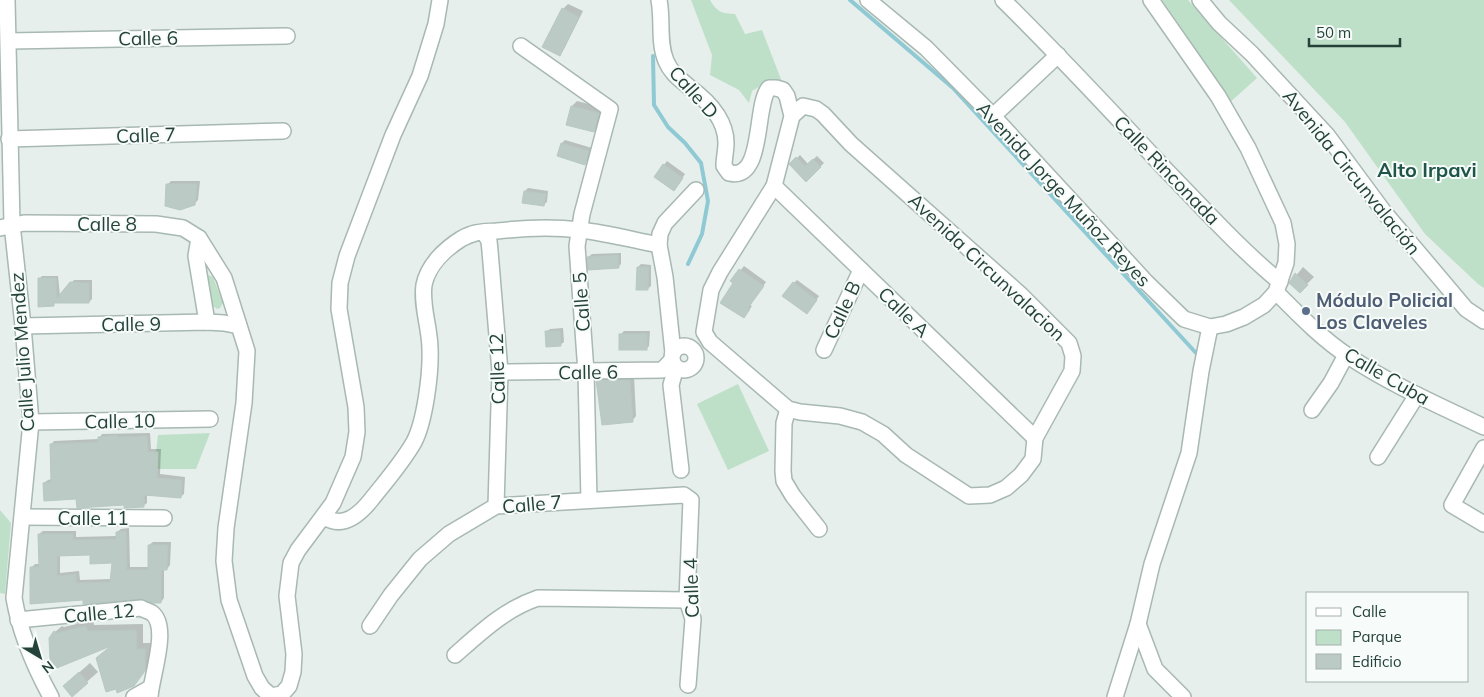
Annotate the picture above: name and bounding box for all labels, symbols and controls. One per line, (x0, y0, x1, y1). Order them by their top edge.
scale bar (1309, 15, 1400, 47)
text: 50 m (1316, 23, 1351, 42)
street label: Calle 6 (118, 25, 178, 51)
street label: Calle D (664, 61, 724, 123)
street label: Avenida Circunvalación (1278, 84, 1426, 260)
street label: Avenida Jorge Muñoz Reyes (972, 96, 1156, 292)
street label: Calle Rinconada (1109, 110, 1225, 230)
street label: Calle 7 (116, 122, 176, 148)
district label: Alto Irpavi (1377, 157, 1477, 182)
street label: Avenida Circunvalacion (903, 188, 1071, 346)
street label: Calle 8 (77, 212, 137, 236)
street label: Calle Julio Mendez (4, 271, 40, 433)
street label: Calle 5 (567, 271, 595, 333)
street label: Calle B (818, 277, 866, 343)
street label: Calle A (873, 282, 935, 342)
place label: Módulo Policial Los Claveles (1316, 288, 1453, 334)
marker: Módulo Policial Los Claveles (1300, 305, 1312, 317)
street label: Calle 9 (101, 311, 161, 337)
street label: Calle 12 (484, 333, 510, 405)
street label: Calle Cuba (1340, 342, 1434, 410)
street label: Calle 6 (558, 359, 618, 385)
street label: Calle 10 (84, 408, 156, 434)
street label: Calle 7 (501, 489, 563, 519)
street label: Calle 11 (57, 506, 129, 530)
street label: Calle 4 (678, 558, 704, 618)
legend (1306, 592, 1469, 682)
street label: Calle 12 (62, 598, 136, 628)
text: Calle (1352, 602, 1386, 621)
text: Parque (1352, 627, 1402, 646)
north arrow (15, 632, 65, 682)
text: Edificio (1352, 652, 1402, 671)
text: N (38, 657, 58, 678)

